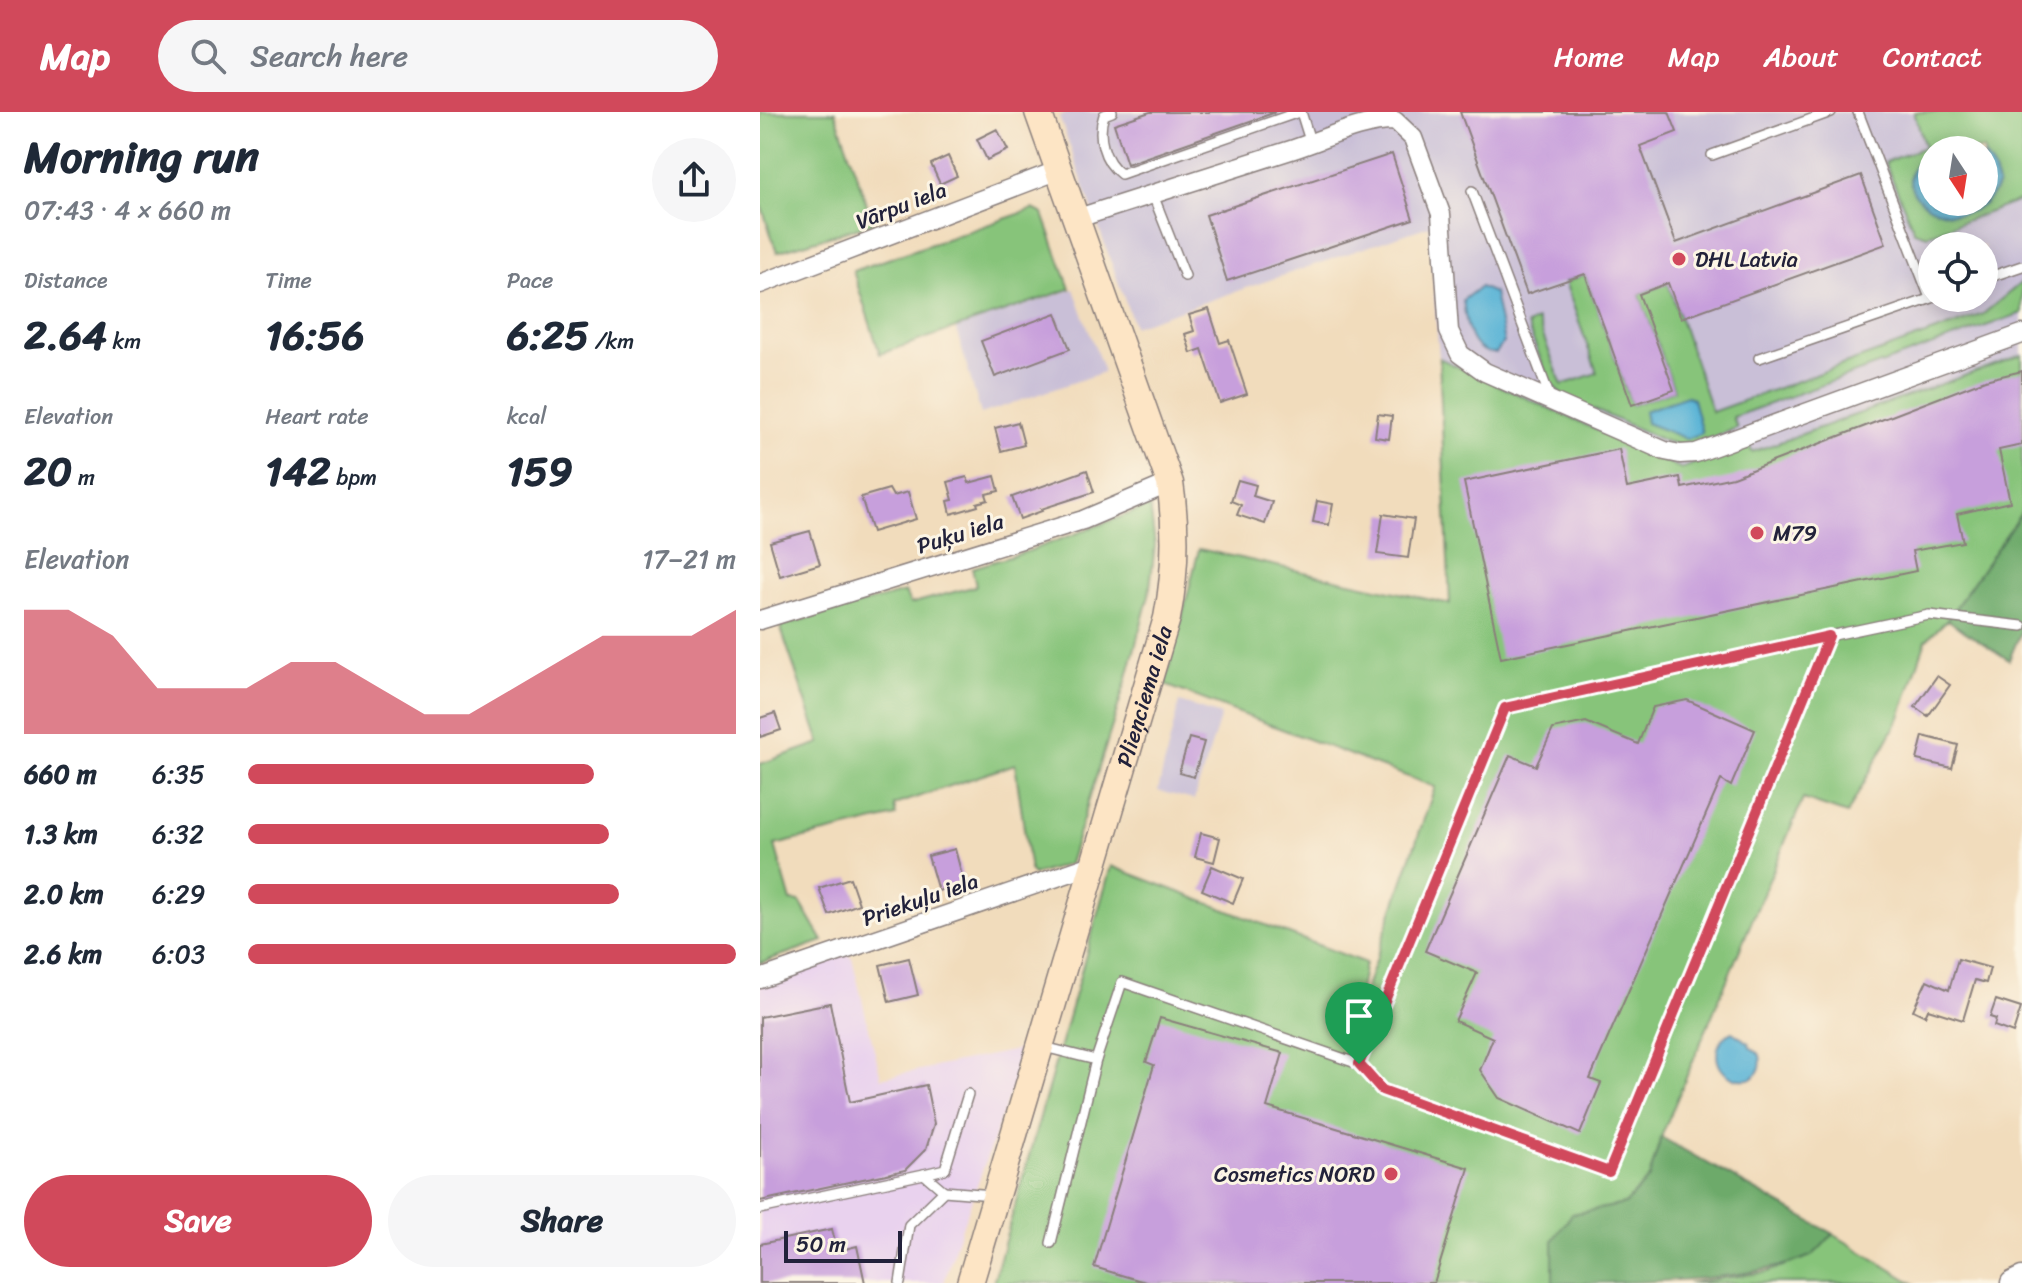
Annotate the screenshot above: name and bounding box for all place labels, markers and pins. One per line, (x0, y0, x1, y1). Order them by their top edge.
place label: DHL Latvia (1695, 240, 1798, 279)
marker: DHL Latvia (1670, 250, 1688, 268)
place label: M79 (1773, 514, 1817, 553)
marker: M79 (1748, 524, 1766, 542)
pin (1325, 982, 1393, 1064)
place label: Cosmetics NORD (1214, 1155, 1375, 1194)
marker: Cosmetics NORD (1382, 1165, 1400, 1183)

